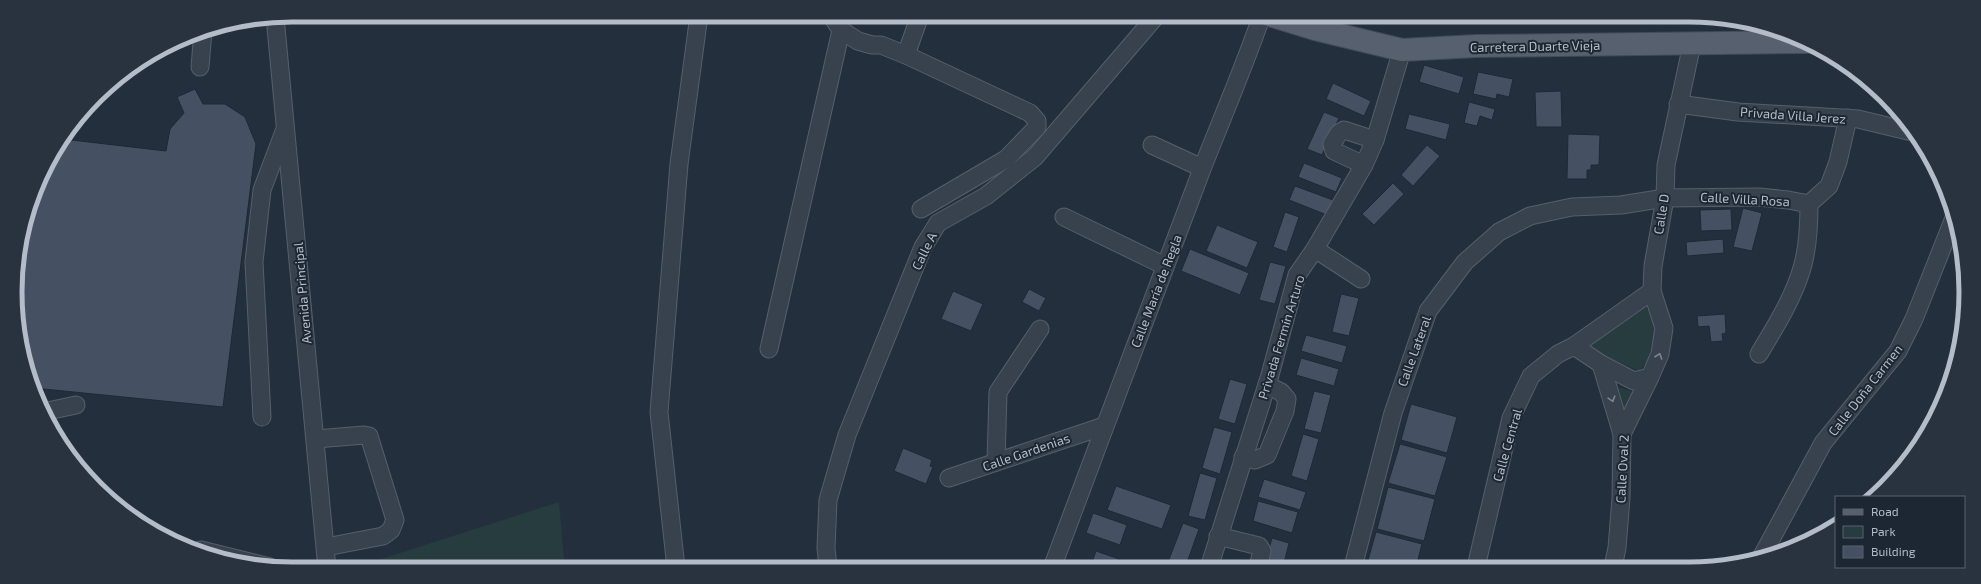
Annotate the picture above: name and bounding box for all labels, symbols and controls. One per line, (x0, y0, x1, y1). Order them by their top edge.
street label: Carretera Duarte Vieja (1470, 37, 1600, 55)
street label: Privada Villa Jerez (1740, 103, 1846, 127)
street label: Calle Villa Rosa (1700, 189, 1790, 209)
street label: Calle D (1650, 193, 1672, 235)
street label: Calle A (908, 230, 940, 272)
street label: Calle María de Regla (1127, 232, 1185, 350)
street label: Avenida Principal (290, 242, 314, 344)
street label: Privada Fermín Arturo (1254, 273, 1308, 401)
street label: Calle Lateral (1394, 313, 1434, 389)
street label: Calle Doña Carmen (1824, 341, 1906, 439)
one-way arrow (1654, 352, 1662, 359)
one-way arrow (1607, 395, 1615, 402)
street label: Calle Central (1489, 406, 1525, 483)
street label: Calle Gardenias (980, 430, 1072, 474)
street label: Calle Oval 2 (1612, 434, 1632, 504)
legend (1835, 496, 1965, 568)
text: Road (1871, 504, 1899, 518)
text: Park (1871, 524, 1896, 538)
text: Building (1871, 544, 1916, 558)

